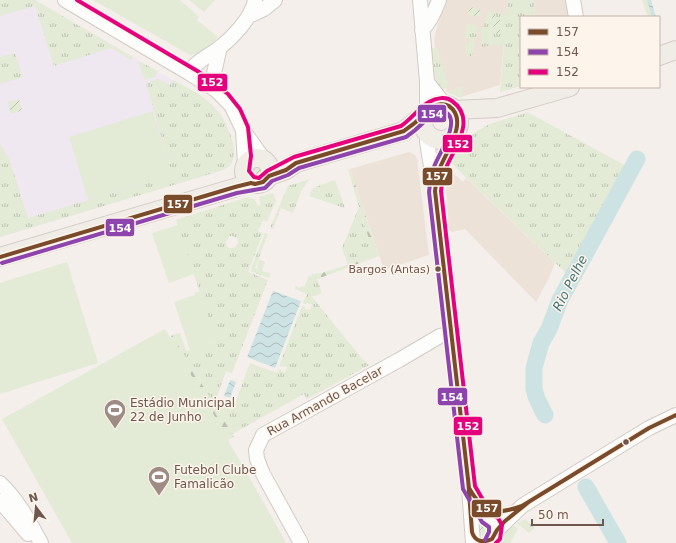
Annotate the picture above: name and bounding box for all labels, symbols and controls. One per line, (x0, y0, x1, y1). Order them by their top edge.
legend (520, 16, 660, 88)
text: 157 (556, 25, 579, 39)
text: 154 (556, 45, 579, 59)
text: 152 (556, 65, 579, 79)
line badge: 152 (197, 73, 228, 92)
text: 152 (201, 76, 223, 89)
line badge: 154 (417, 104, 447, 123)
text: 154 (421, 108, 444, 121)
line badge: 152 (442, 134, 473, 153)
text: 152 (447, 138, 469, 151)
line badge: 157 (422, 167, 453, 186)
text: 157 (426, 170, 448, 183)
line badge: 157 (163, 194, 193, 214)
text: 157 (167, 198, 189, 211)
line badge: 154 (105, 218, 135, 237)
text: 154 (109, 222, 132, 235)
water label: Rio Pelhe (550, 253, 590, 313)
place label: Bargos (Antas) (349, 263, 430, 276)
marker: Bargos (Antas) (433, 264, 443, 274)
street label: Rua Armando Bacelar (265, 363, 385, 439)
line badge: 154 (437, 387, 468, 406)
text: 154 (441, 391, 464, 404)
place label: Estádio Municipal 22 de Junho (130, 396, 235, 424)
sports icon: Estádio Municipal 22 de Junho (102, 397, 128, 430)
line badge: 152 (453, 416, 483, 436)
text: 152 (457, 420, 479, 433)
unlabelled marker (621, 437, 631, 447)
place label: Futebol Clube Famalicão (174, 463, 256, 491)
sports icon: Futebol Clube Famalicão (146, 464, 172, 497)
north arrow (16, 487, 56, 527)
text: N (27, 490, 40, 505)
line badge: 157 (471, 499, 502, 518)
scale bar (532, 501, 603, 527)
text: 157 (476, 502, 498, 515)
text: 50 m (538, 508, 569, 522)

